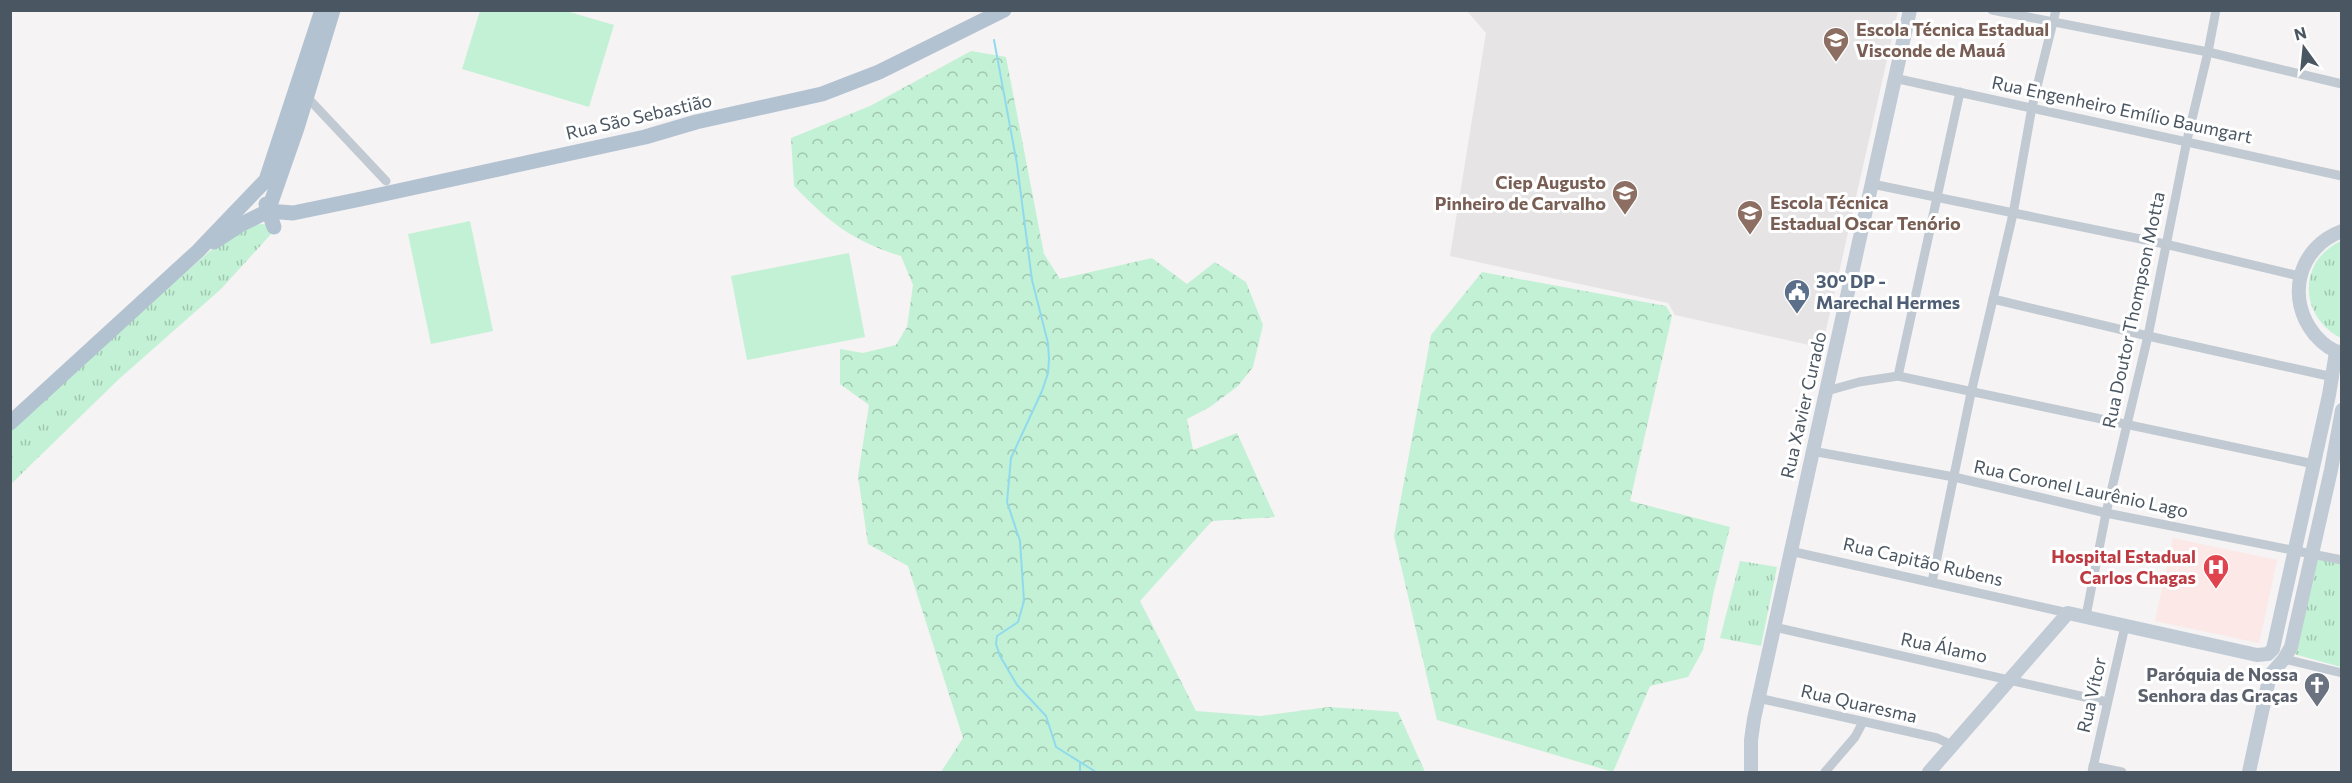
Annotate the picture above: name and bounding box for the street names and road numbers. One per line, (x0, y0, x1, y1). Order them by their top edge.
street label: Rua Engenheiro Emílio Baumgart (1990, 71, 2254, 147)
street label: Rua São Sebastião (564, 89, 714, 144)
street label: Rua Doutor Thompson Motta (2097, 190, 2169, 430)
street label: Rua Xavier Curado (1775, 329, 1831, 480)
street label: Rua Coronel Laurênio Lago (1972, 455, 2190, 522)
street label: Rua Capitão Rubens (1841, 532, 2005, 590)
street label: Rua Álamo (1899, 627, 1989, 667)
street label: Rua Vítor (2072, 655, 2110, 735)
street label: Rua Quaresma (1799, 679, 1920, 727)

